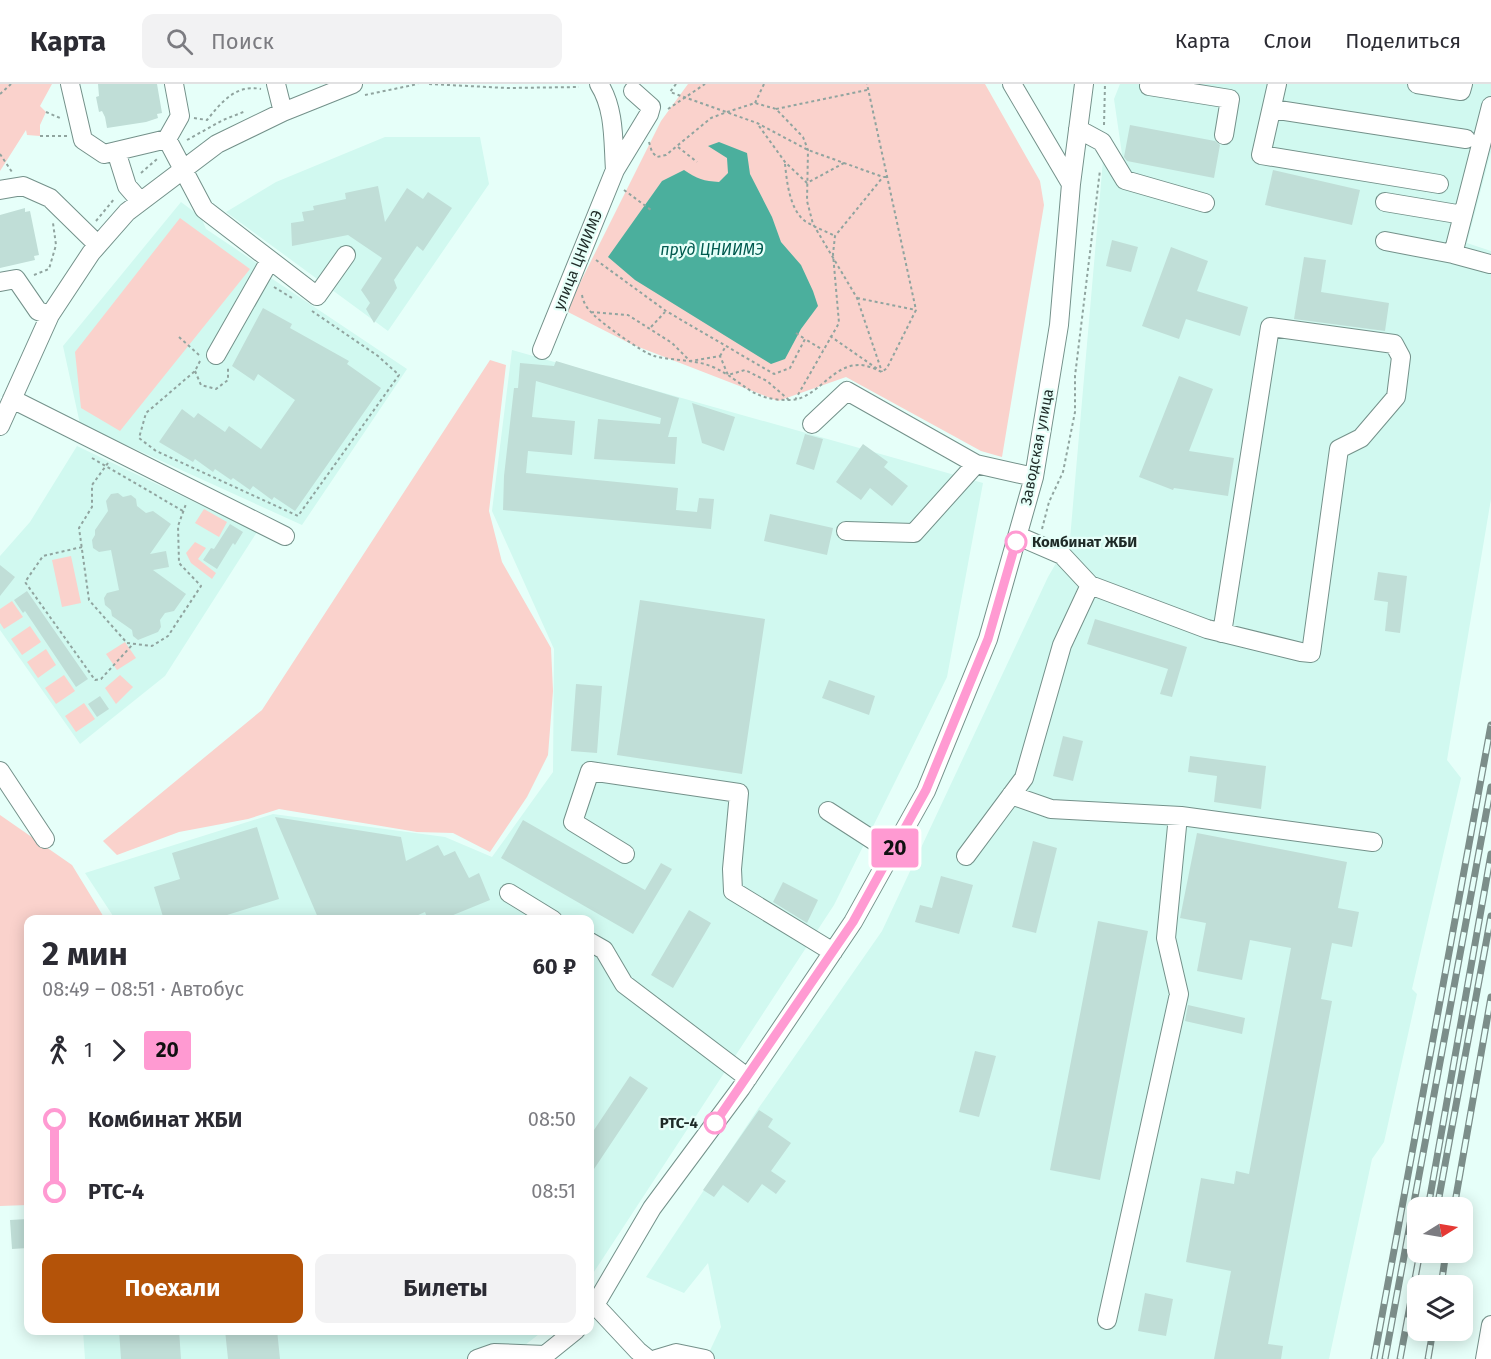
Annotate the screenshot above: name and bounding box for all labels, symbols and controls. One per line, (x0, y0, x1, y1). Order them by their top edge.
search box (142, 14, 562, 68)
text: Карта (30, 25, 106, 58)
icon: search (163, 25, 196, 58)
text: Поиск (211, 28, 274, 55)
text: Карта (1175, 28, 1231, 54)
text: Слои (1264, 28, 1312, 54)
text: Поделиться (1345, 28, 1461, 54)
street label: улица ЦНИИМЭ (550, 207, 606, 313)
water label: пруд ЦНИИМЭ (660, 240, 764, 259)
street label: Заводская улица (1017, 387, 1057, 507)
marker: Комбинат ЖБИ (1005, 531, 1027, 553)
place label: Комбинат ЖБИ (1032, 533, 1137, 551)
line badge: 20 (868, 828, 922, 867)
text: 20 (883, 835, 907, 861)
text: 2 мин (42, 934, 128, 974)
text: 60 ₽ (532, 953, 576, 980)
text: 08:49 – 08:51 · Автобус (42, 977, 244, 1001)
icon: walk (42, 1034, 75, 1067)
icon: forward (102, 1034, 135, 1067)
text: 20 (156, 1037, 179, 1063)
text: 1 (84, 1038, 93, 1062)
text: Комбинат ЖБИ (88, 1106, 242, 1133)
text: 08:50 (528, 1107, 576, 1131)
marker: РТС-4 (704, 1112, 726, 1134)
place label: РТС-4 (660, 1114, 699, 1132)
text: РТС-4 (88, 1178, 144, 1205)
text: 08:51 (531, 1179, 576, 1203)
north arrow (1407, 1197, 1473, 1263)
map controls (1407, 1197, 1473, 1341)
button: Поехали (42, 1254, 303, 1323)
button: Билеты (315, 1254, 576, 1323)
button: layers (1407, 1275, 1473, 1341)

